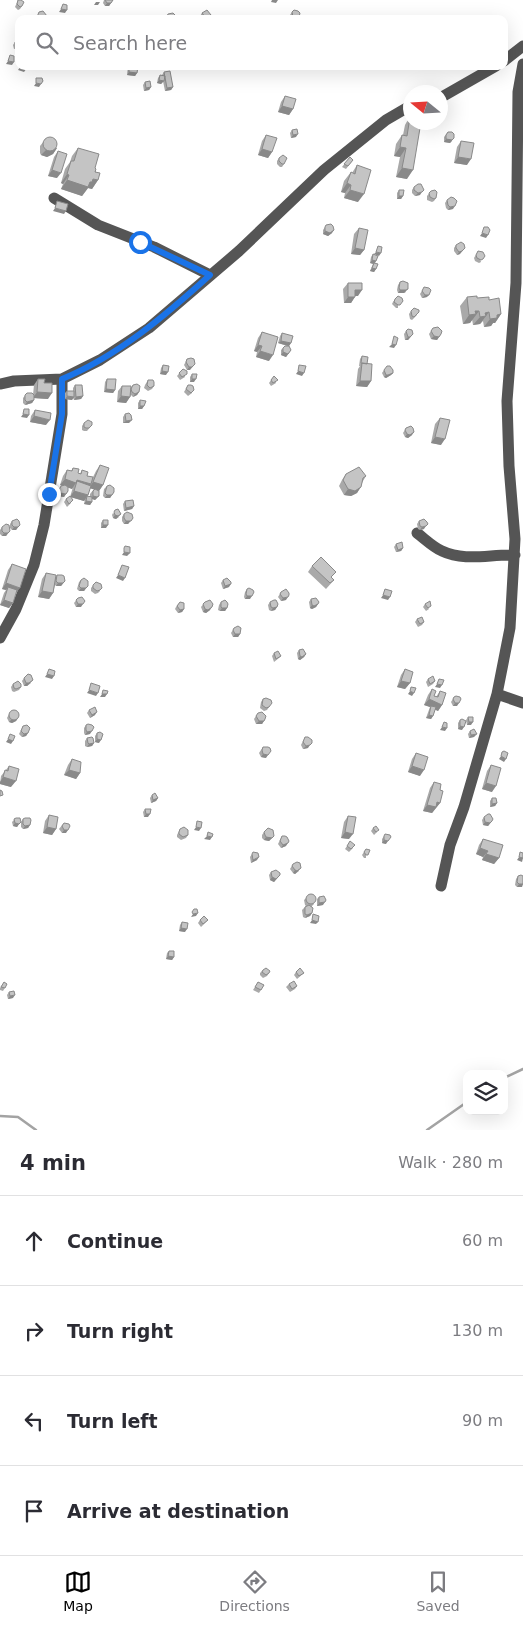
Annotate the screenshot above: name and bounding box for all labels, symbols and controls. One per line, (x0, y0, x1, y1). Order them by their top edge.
search box (15, 15, 508, 70)
icon: search (33, 29, 61, 57)
text: Search here (73, 32, 187, 54)
north arrow (403, 85, 448, 130)
route start (129, 231, 152, 254)
route end (38, 483, 61, 506)
map controls (463, 1070, 508, 1115)
button: layers (463, 1070, 508, 1115)
text: 4 min (20, 1151, 86, 1175)
text: Walk · 280 m (398, 1153, 503, 1172)
icon: ahead (20, 1227, 48, 1255)
text: Continue (67, 1230, 163, 1252)
text: 60 m (462, 1231, 503, 1250)
icon: right (20, 1317, 48, 1345)
text: Turn right (67, 1320, 173, 1342)
text: 130 m (452, 1321, 503, 1340)
icon: left (20, 1407, 48, 1435)
text: Turn left (67, 1410, 158, 1432)
text: 90 m (462, 1411, 503, 1430)
icon: arrive (20, 1497, 48, 1525)
text: Arrive at destination (67, 1500, 289, 1522)
tab: Map (63, 1568, 93, 1614)
tab: Directions (219, 1568, 290, 1614)
tab: Saved (416, 1568, 460, 1614)

